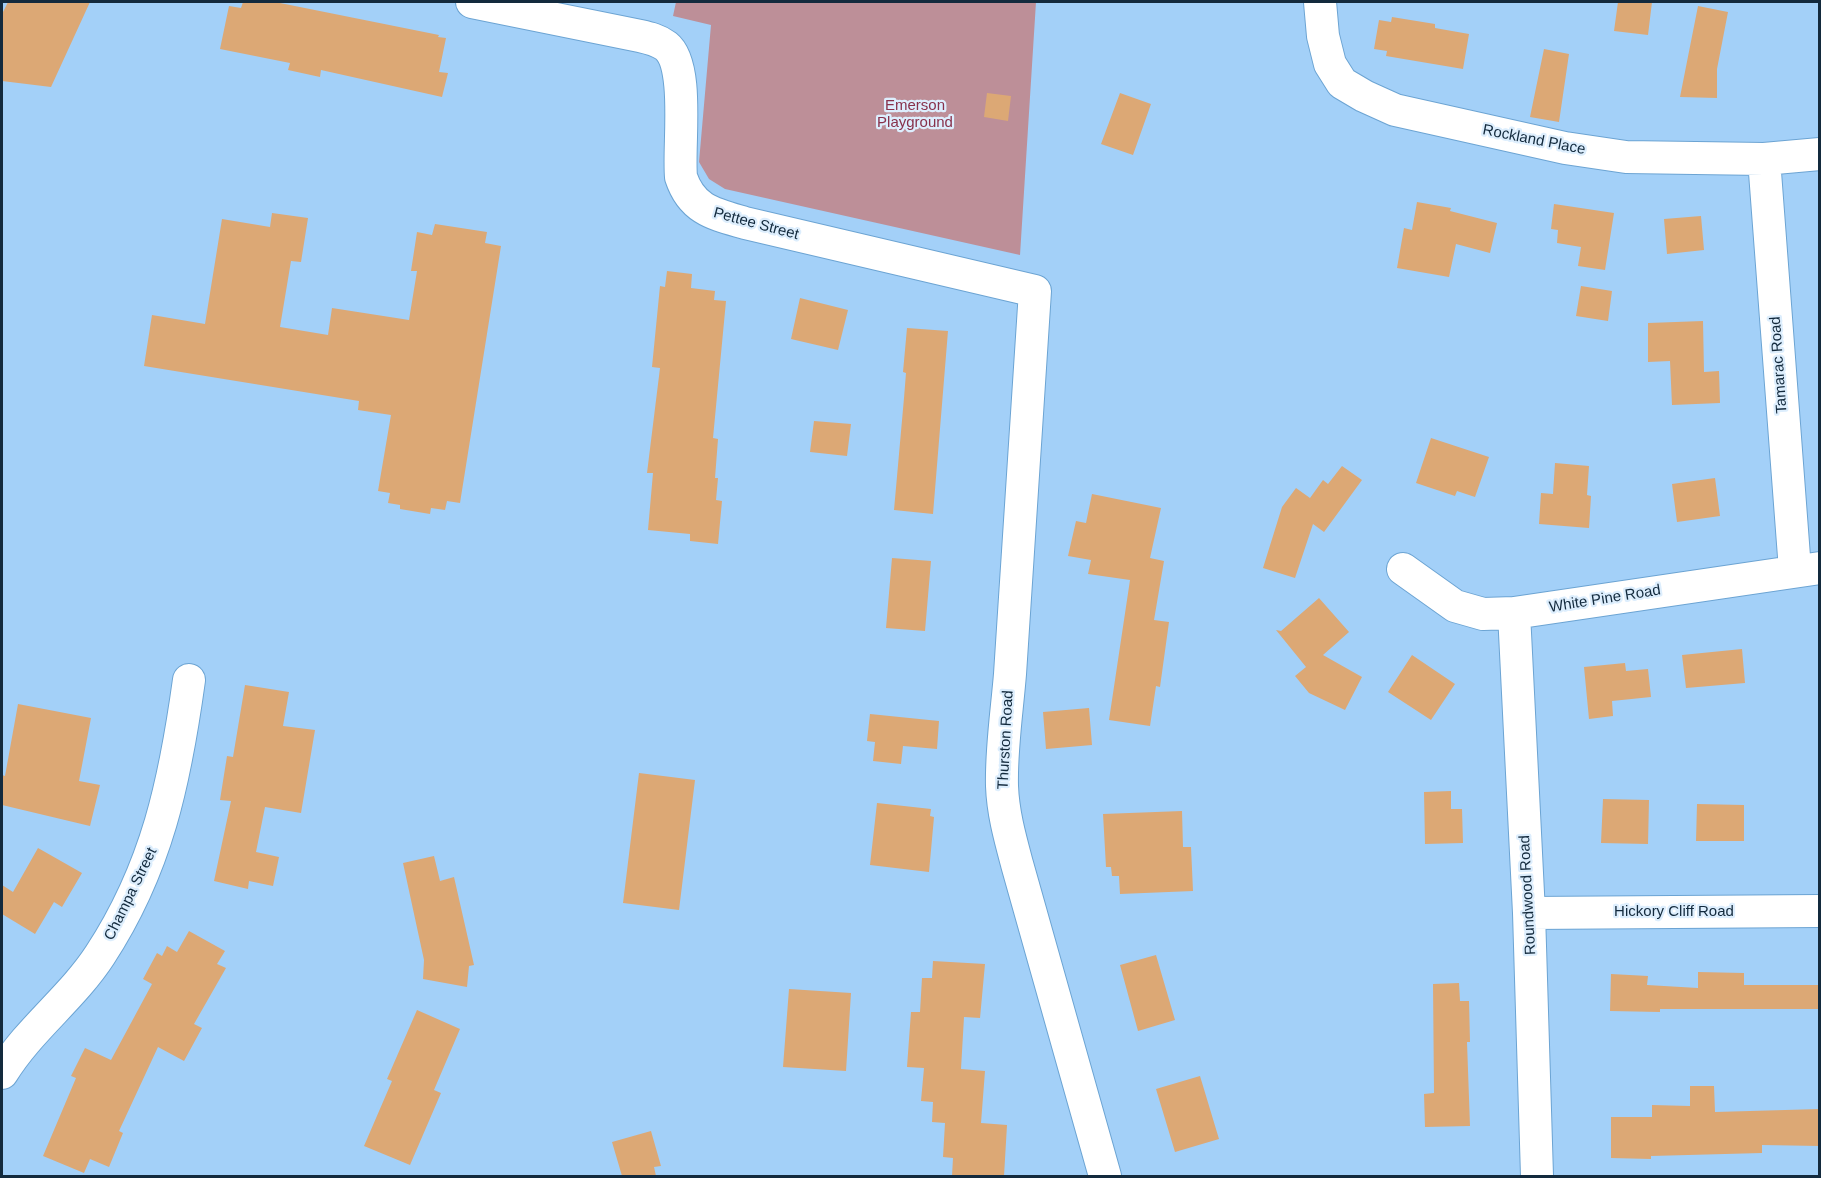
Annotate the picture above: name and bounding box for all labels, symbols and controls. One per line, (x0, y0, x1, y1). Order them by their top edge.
park label: Emerson Playground (877, 97, 953, 132)
street label: Rockland Place (1481, 121, 1587, 159)
street label: Pettee Street (711, 204, 801, 244)
street label: Tamarac Road (1767, 316, 1791, 414)
street label: White Pine Road (1548, 581, 1662, 617)
street label: Thurston Road (994, 690, 1018, 790)
street label: Roundwood Road (1516, 835, 1540, 955)
street label: Champa Street (101, 845, 161, 943)
street label: Hickory Cliff Road (1614, 903, 1734, 921)

